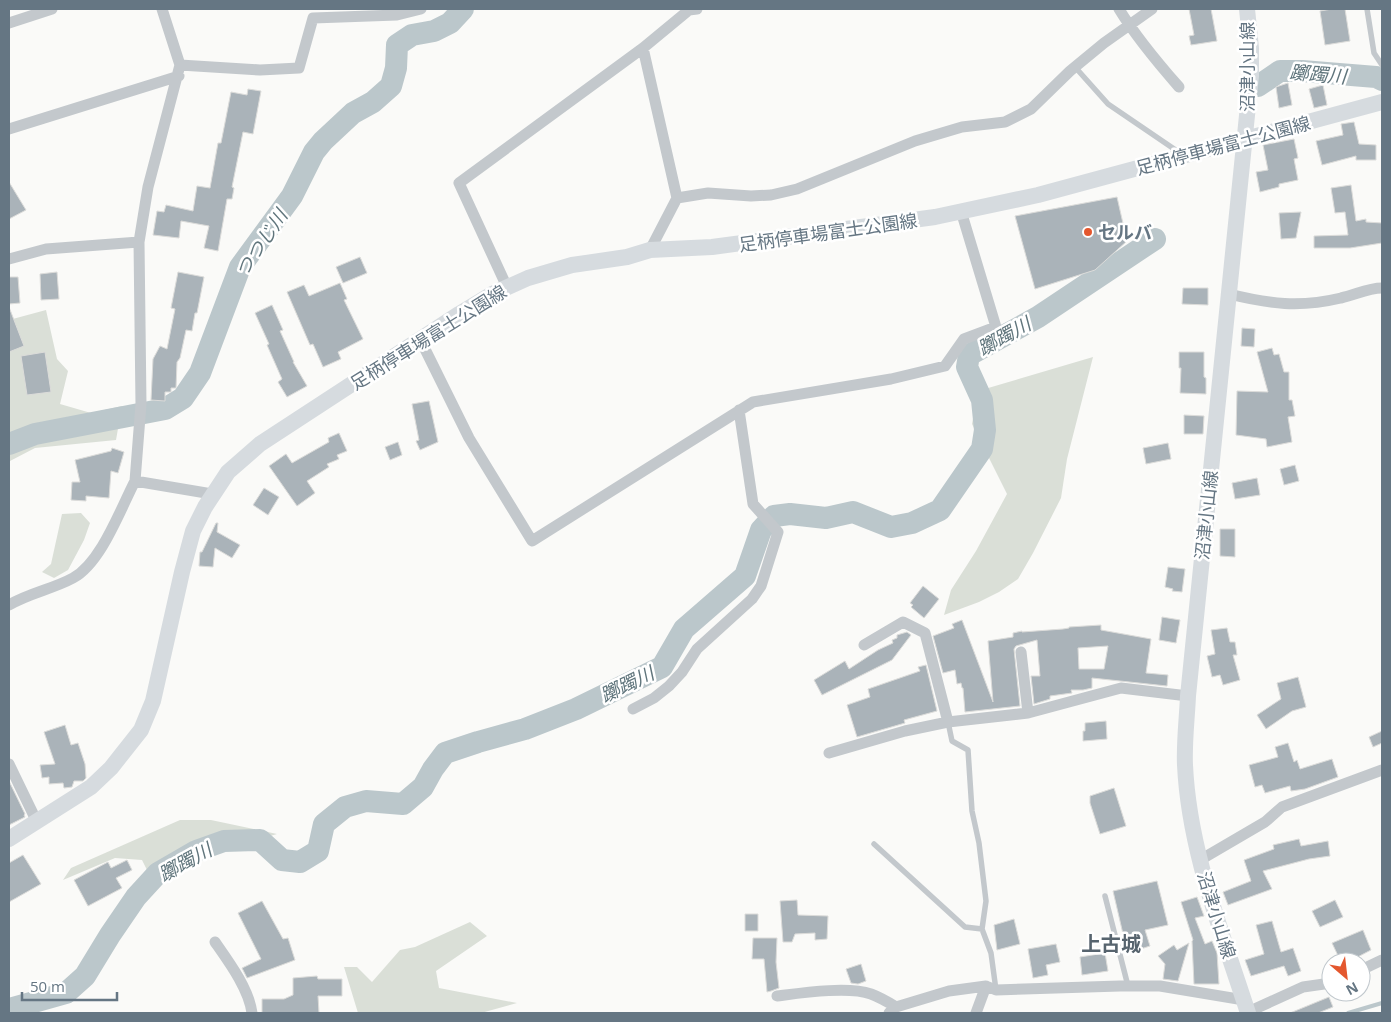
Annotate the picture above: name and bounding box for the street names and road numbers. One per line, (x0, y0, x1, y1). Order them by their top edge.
street label: 沼津小山線 (1235, 22, 1259, 112)
street label: 足柄停車場富士公園線 (1133, 110, 1313, 180)
street label: 足柄停車場富士公園線 (737, 208, 919, 256)
street label: 足柄停車場富士公園線 (345, 279, 511, 395)
street label: 沼津小山線 (1189, 469, 1223, 561)
street label: 沼津小山線 (1192, 868, 1242, 962)

